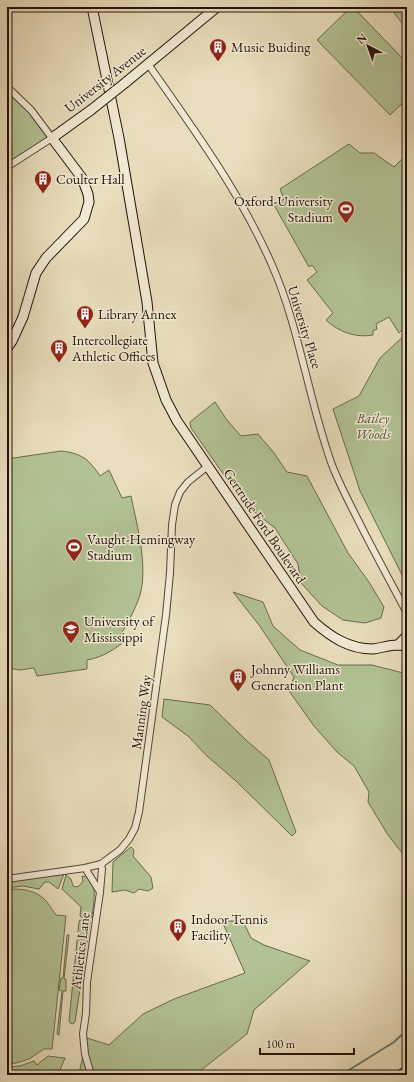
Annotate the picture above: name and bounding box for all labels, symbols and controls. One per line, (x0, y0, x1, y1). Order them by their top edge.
north arrow (348, 26, 388, 66)
text: N (353, 30, 369, 47)
building icon: Music Buiding (208, 37, 228, 62)
place label: Music Buiding (231, 38, 311, 56)
street label: University Avenue (61, 41, 150, 116)
building icon: Coulter Hall (33, 169, 53, 194)
place label: Coulter Hall (56, 170, 125, 188)
place label: Oxford-University Stadium (234, 192, 334, 226)
sports icon: Oxford-University Stadium (336, 199, 356, 224)
street label: University Place (284, 283, 326, 371)
building icon: Library Annex (75, 304, 95, 329)
place label: Library Annex (98, 305, 176, 323)
place label: Intercollegiate Athletic Offices (71, 331, 156, 365)
building icon: Intercollegiate Athletic Offices (49, 338, 69, 363)
park label: Bailey Woods (355, 409, 391, 443)
street label: Gertrude Ford Boulevard (220, 465, 311, 588)
place label: Vaught-Hemingway Stadium (87, 530, 196, 564)
sports icon: Vaught-Hemingway Stadium (64, 537, 84, 562)
place label: University of Mississippi (84, 612, 155, 646)
school or university icon: University of Mississippi (61, 619, 81, 644)
place label: Johnny Williams Generation Plant (250, 660, 344, 694)
building icon: Johnny Williams Generation Plant (228, 667, 248, 692)
street label: Manning Way (127, 673, 155, 751)
place label: Indoor Tennis Facility (191, 910, 268, 944)
street label: Athletics Lane (66, 911, 94, 992)
building icon: Indoor Tennis Facility (168, 917, 188, 942)
scale bar (260, 1030, 354, 1056)
text: 100 m (266, 1036, 296, 1052)

